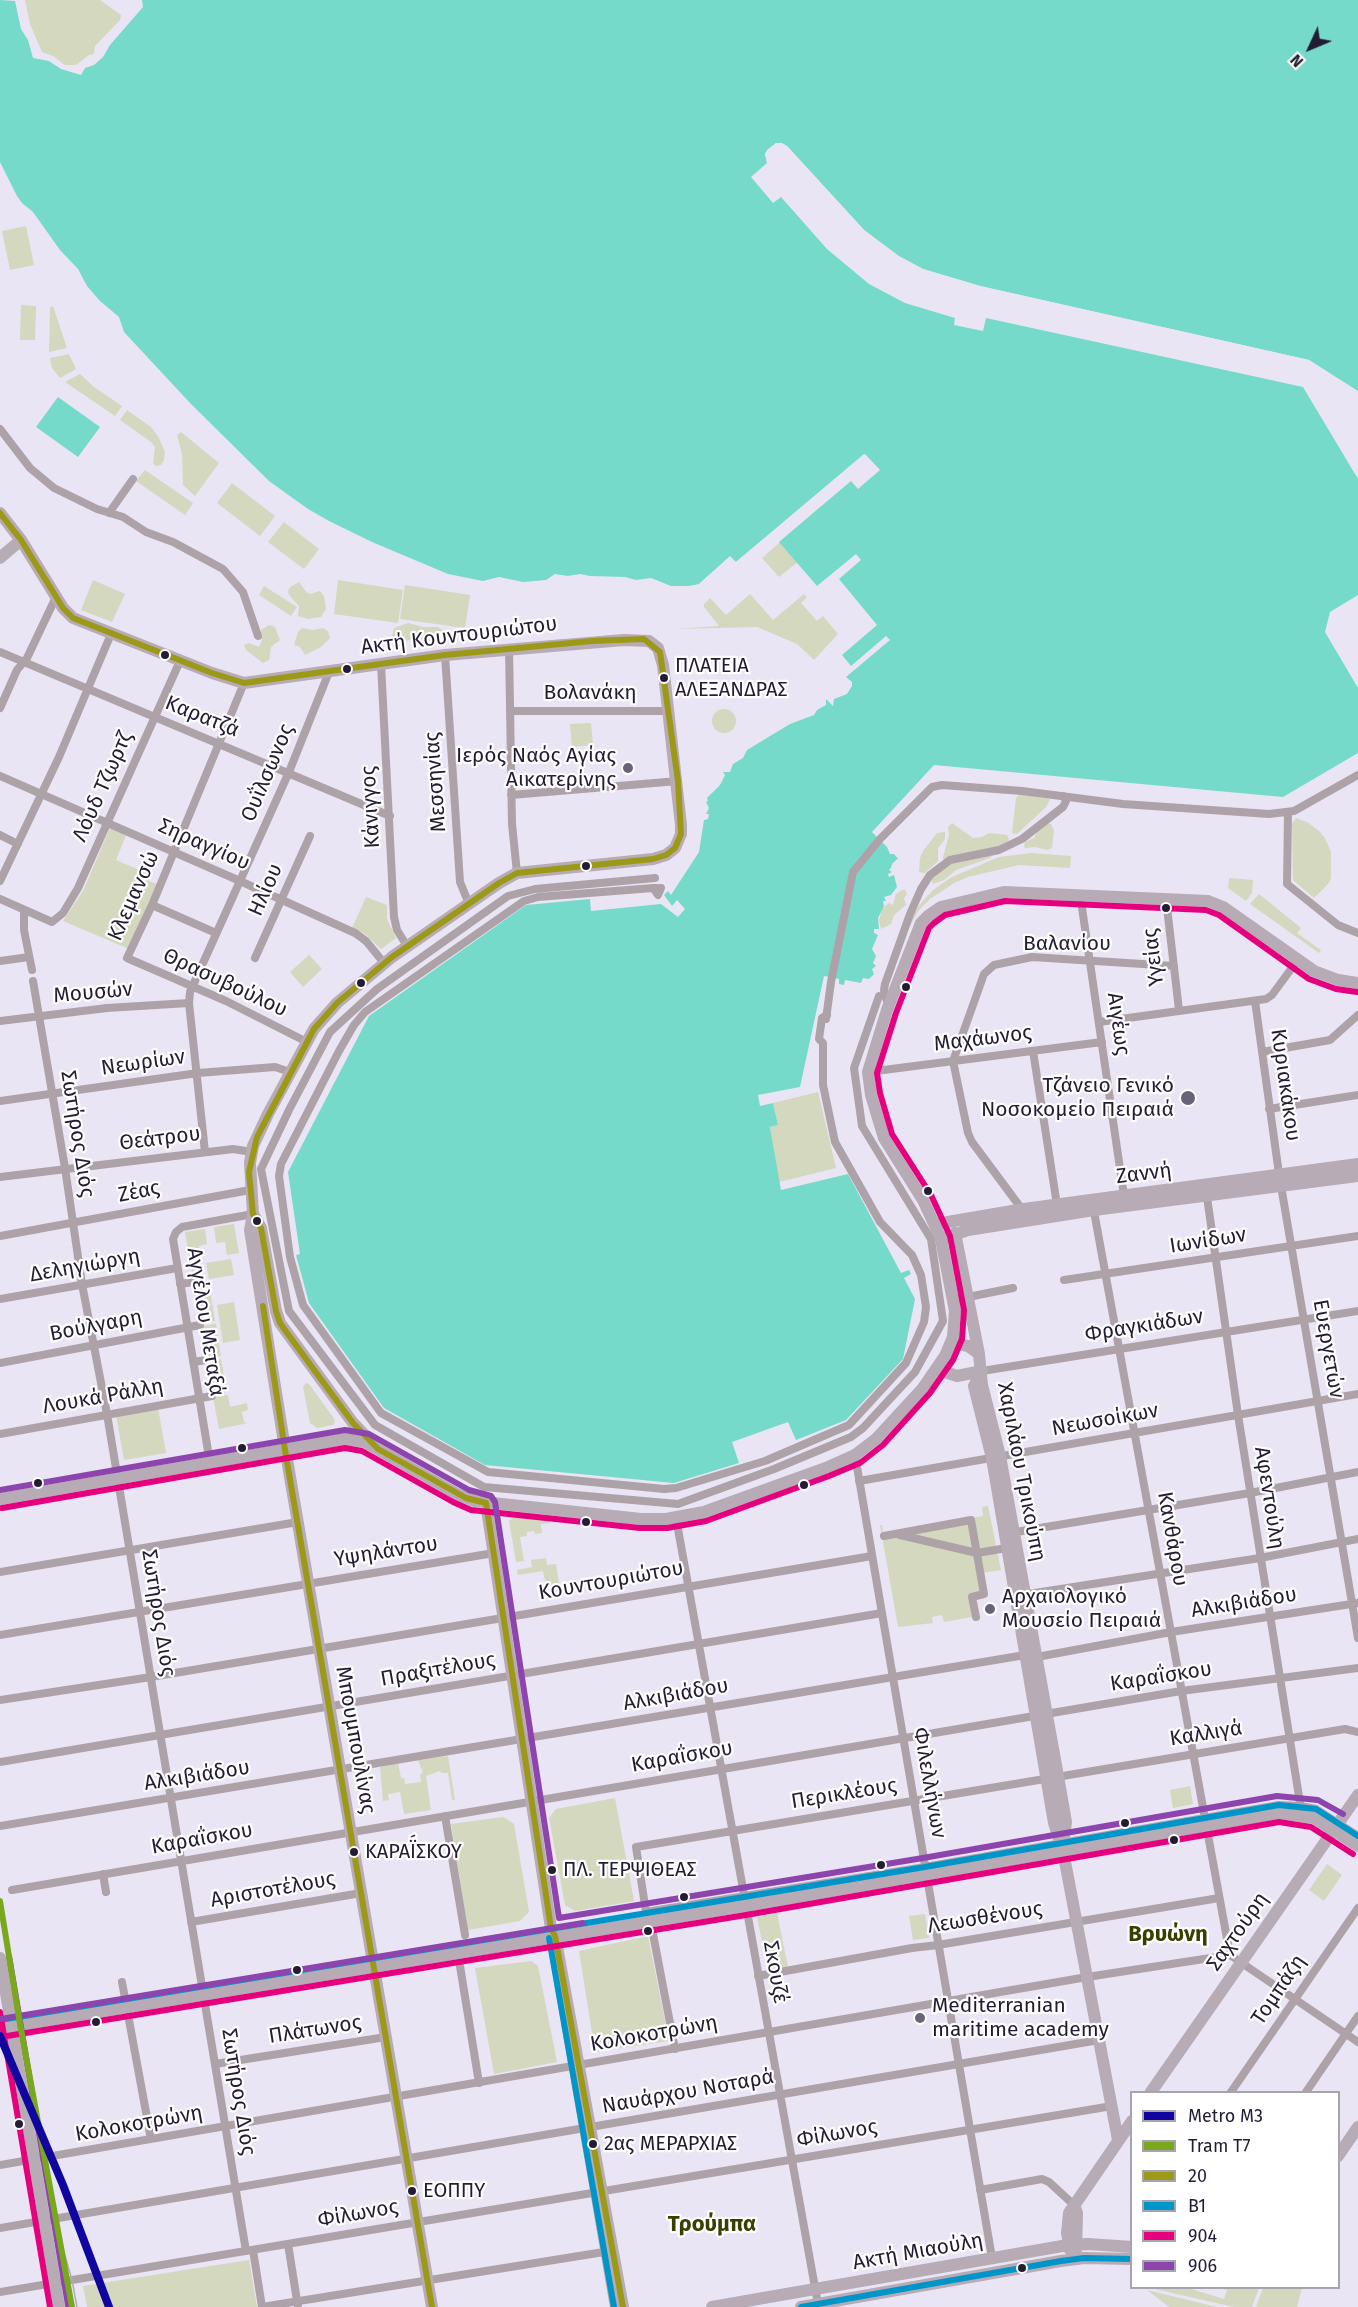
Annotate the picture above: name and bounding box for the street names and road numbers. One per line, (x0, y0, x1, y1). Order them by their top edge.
street label: Ακτή Κουντουριώτου (359, 611, 559, 661)
street label: Βολανάκη (543, 680, 637, 706)
street label: Καρατζά (161, 691, 243, 743)
street label: Ουΐλσωνος (236, 720, 300, 826)
street label: Λόυδ Τζωρτζ (68, 728, 138, 846)
street label: Μεσσηνίας (420, 731, 452, 833)
street label: Κάνιγγος (356, 765, 386, 849)
street label: Σηραγγίου (154, 814, 254, 876)
street label: Κλεμανσώ (103, 847, 165, 945)
street label: Ηλίου (243, 860, 289, 920)
street label: Υγείας (1138, 927, 1170, 987)
street label: Βαλανίου (1023, 931, 1111, 957)
street label: Θρασυβούλου (159, 943, 291, 1023)
street label: Μουσών (52, 977, 134, 1009)
street label: Αιγέως (1101, 991, 1135, 1057)
street label: Μαχάωνος (933, 1020, 1033, 1058)
street label: Κυριακάκου (1265, 1027, 1305, 1143)
street label: Νεωρίων (99, 1045, 187, 1081)
street label: Σωτήρος Διός (55, 1069, 99, 1199)
street label: Θεάτρου (118, 1122, 202, 1156)
street label: Ζαννή (1115, 1158, 1173, 1190)
street label: Ζέας (116, 1176, 162, 1208)
street label: Ιωνίδων (1168, 1223, 1248, 1259)
street label: Δεληγιώργη (28, 1244, 142, 1288)
street label: Αγγέλου Μεταξά (181, 1246, 229, 1398)
street label: Ευεργετών (1307, 1298, 1349, 1400)
street label: Φραγκιάδων (1083, 1304, 1205, 1348)
street label: Βούλγαρη (47, 1305, 145, 1347)
street label: Λουκά Ράλλη (41, 1374, 165, 1420)
street label: Χαριλάου Τρικούπη (991, 1380, 1051, 1564)
street label: Νεωσοίκων (1050, 1398, 1160, 1442)
street label: Αφεντούλη (1248, 1445, 1290, 1551)
street label: Κανθάρου (1151, 1490, 1193, 1588)
street label: Υψηλάντου (332, 1531, 440, 1573)
street label: Σωτήρος Διός (136, 1548, 180, 1678)
street label: Κουντουριώτου (536, 1556, 686, 1606)
street label: Αλκιβιάδου (1189, 1582, 1299, 1624)
street label: Πραξιτέλους (379, 1648, 497, 1692)
street label: Καραΐσκου (1108, 1657, 1214, 1697)
street label: Μπουμπουλίνας (330, 1664, 380, 1816)
street label: Αλκιβιάδου (621, 1673, 731, 1717)
street label: Καλλιγά (1168, 1716, 1244, 1752)
street label: Φιλελλήνων (907, 1725, 951, 1841)
street label: Καραΐσκου (629, 1736, 735, 1778)
street label: Αλκιβιάδου (142, 1755, 252, 1797)
street label: Περικλέους (789, 1773, 899, 1815)
street label: Καραΐσκου (149, 1818, 255, 1860)
street label: Αριστοτέλους (209, 1867, 337, 1913)
street label: Σαχτούρη (1202, 1888, 1274, 1976)
street label: Λεωσθένους (926, 1896, 1044, 1940)
street label: Σκουζέ (757, 1939, 793, 2005)
street label: Τομπάζη (1246, 1950, 1312, 2030)
street label: Πλάτωνος (267, 2010, 363, 2050)
street label: Κολοκοτρώνη (588, 2010, 720, 2058)
street label: Σωτήρος Διός (216, 2027, 260, 2157)
street label: Ναυάρχου Νοταρά (600, 2064, 776, 2120)
street label: Κολοκοτρώνη (73, 2100, 205, 2148)
street label: Φίλωνος (795, 2115, 879, 2153)
street label: Φίλωνος (316, 2195, 400, 2233)
street label: Ακτή Μιαούλη (851, 2228, 985, 2276)

